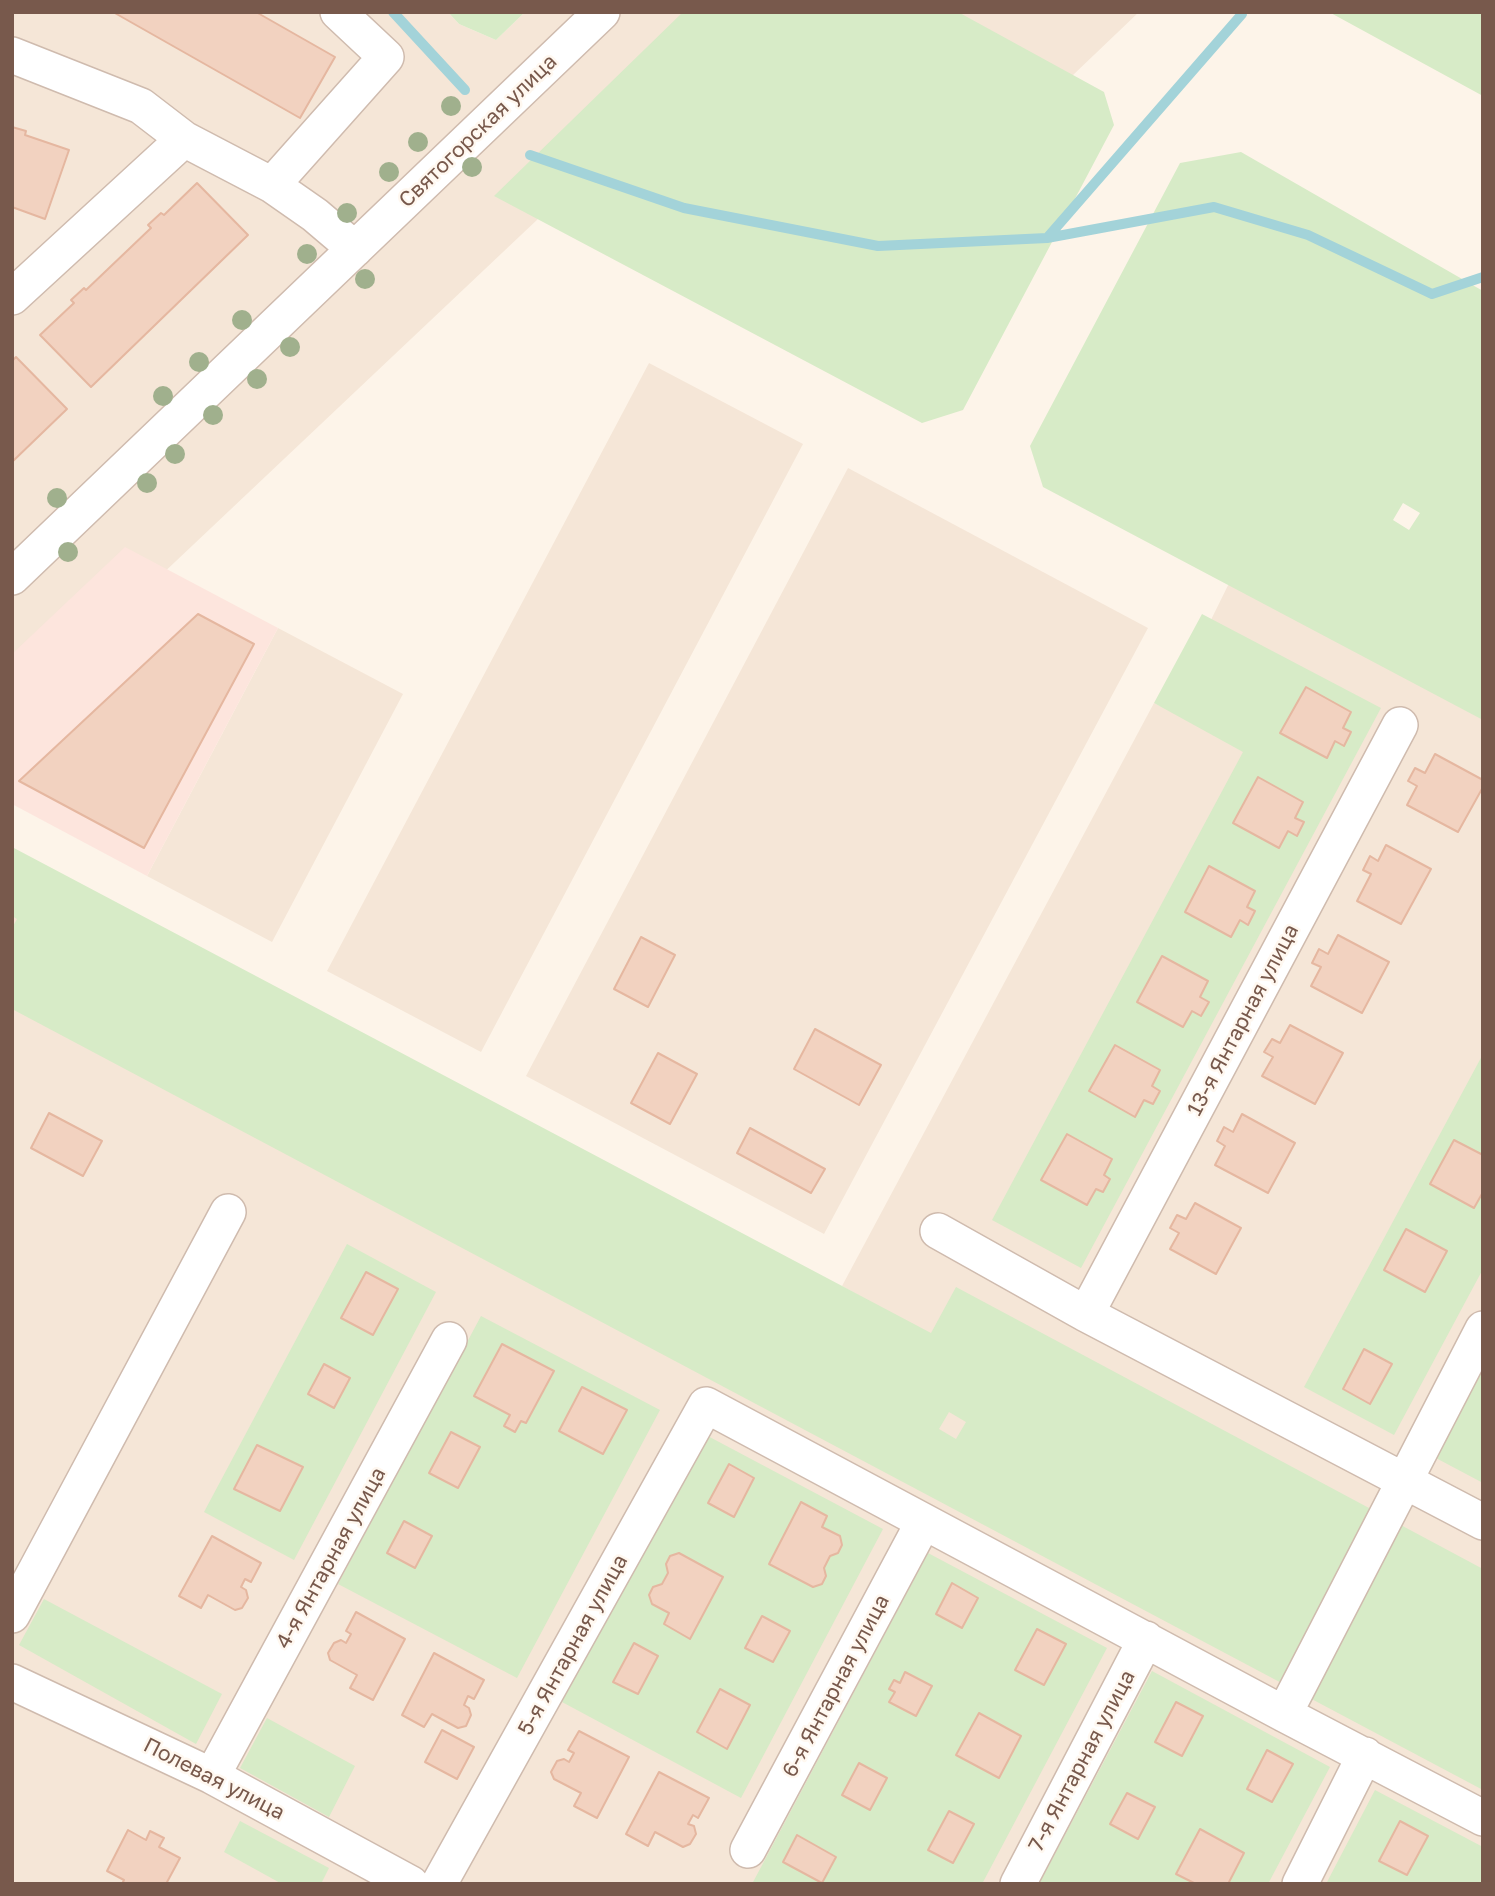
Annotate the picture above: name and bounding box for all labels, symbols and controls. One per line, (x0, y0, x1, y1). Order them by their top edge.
street label: Святогорская улица (394, 49, 562, 213)
street label: 13-я Янтарная улица (1182, 920, 1304, 1120)
street label: 4-я Янтарная улица (271, 1463, 391, 1653)
street label: 5-я Янтарная улица (513, 1550, 633, 1740)
street label: 6-я Янтарная улица (777, 1590, 895, 1782)
street label: 7-я Янтарная улица (1024, 1666, 1140, 1856)
street label: Полевая улица (139, 1733, 289, 1825)

